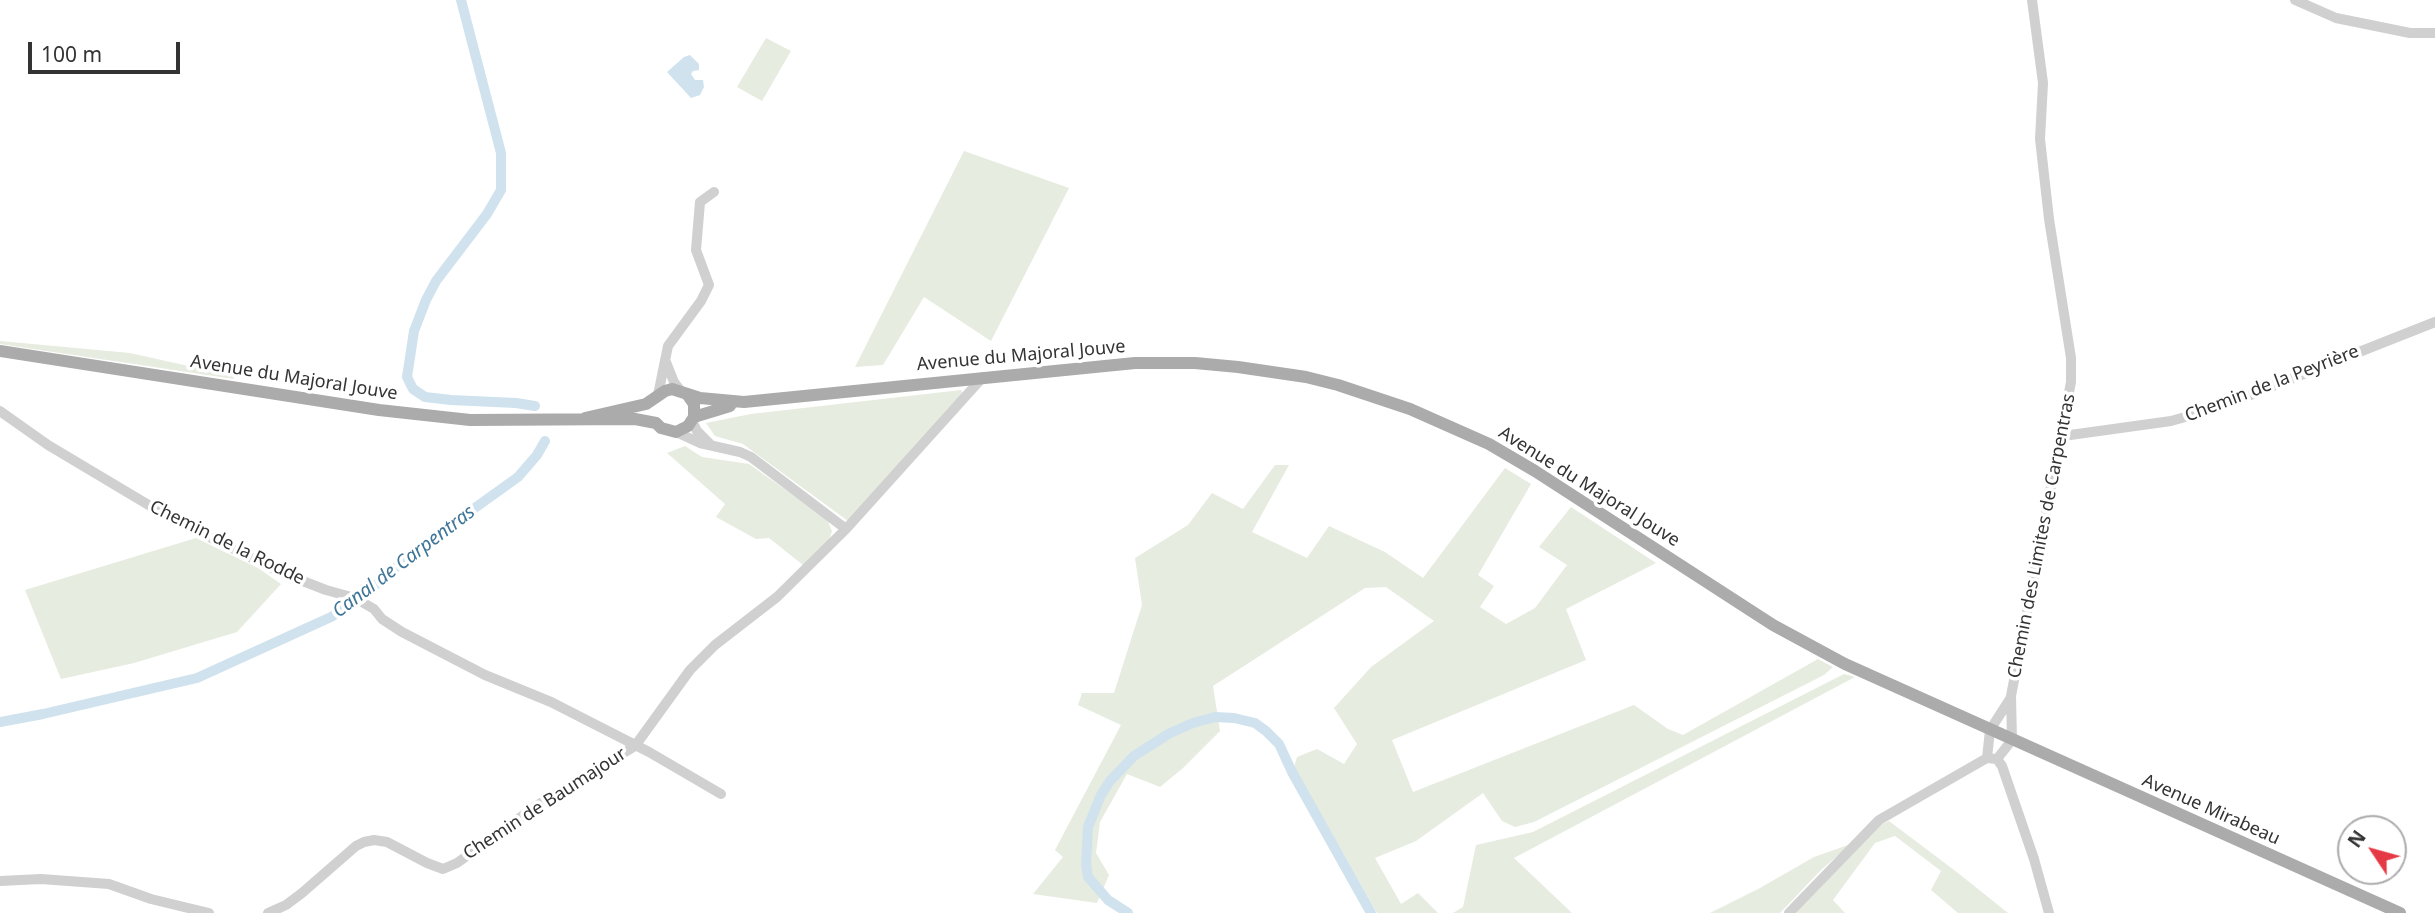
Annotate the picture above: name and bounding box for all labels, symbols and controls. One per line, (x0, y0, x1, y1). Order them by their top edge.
scale bar (32, 28, 184, 72)
text: 100 m (41, 40, 102, 68)
street label: Avenue du Majoral Jouve (916, 336, 1126, 376)
street label: Chemin de la Peyrière (2182, 341, 2362, 427)
street label: Avenue du Majoral Jouve (189, 351, 399, 405)
street label: Chemin des Limites de Carpentras (2004, 392, 2080, 680)
street label: Avenue du Majoral Jouve (1494, 422, 1684, 552)
street label: Chemin de la Rodde (146, 496, 308, 590)
water label: Canal de Carpentras (328, 501, 480, 623)
street label: Chemin de Baumajour (460, 743, 630, 865)
street label: Avenue Mirabeau (2139, 770, 2283, 850)
north arrow (2337, 815, 2407, 885)
text: N (2342, 825, 2372, 853)

